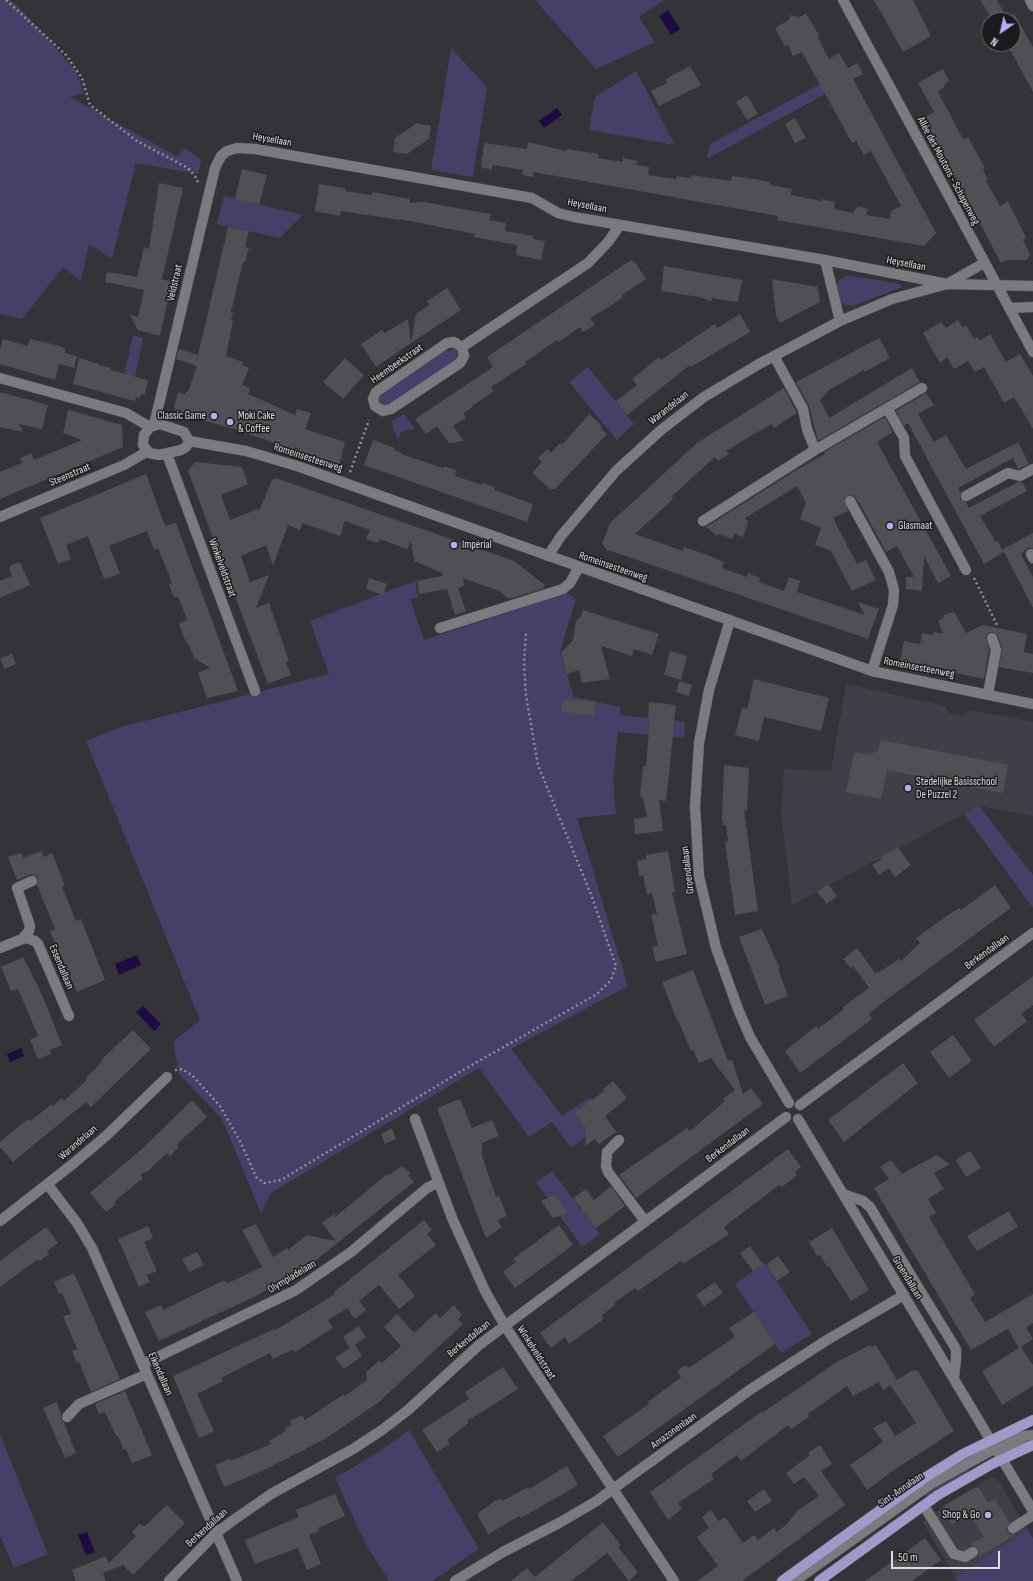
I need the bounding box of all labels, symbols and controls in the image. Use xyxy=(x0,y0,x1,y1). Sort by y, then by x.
north arrow xyxy=(981,12,1021,52)
text: N xyxy=(988,35,1001,49)
street label: Allée des Moutons - Schapenweg xyxy=(914,115,982,227)
street label: Heysellaan xyxy=(251,130,293,150)
street label: Heysellaan xyxy=(566,196,608,216)
street label: Heysellaan xyxy=(885,254,927,274)
street label: Veldstraat xyxy=(164,263,186,303)
street label: Heembeekstraat xyxy=(368,341,426,387)
street label: Warandelaan xyxy=(646,388,692,428)
place label: Classic Game xyxy=(157,409,206,423)
place label: Moki Cake & Coffee xyxy=(238,409,275,435)
marker: Classic Game xyxy=(209,411,219,421)
marker: Moki Cake & Coffee xyxy=(225,417,235,427)
street label: Romeinsesteenweg xyxy=(272,441,344,475)
street label: Steenstraat xyxy=(47,460,93,490)
place label: Glasmaat xyxy=(898,519,933,533)
marker: Glasmaat xyxy=(885,521,895,531)
street label: Winkelveldstraat xyxy=(205,537,239,599)
place label: Impérial xyxy=(462,538,492,552)
marker: Impérial xyxy=(449,540,459,550)
street label: Romeinsesteenweg xyxy=(577,549,649,585)
street label: Romeinsesteenweg xyxy=(882,655,956,681)
place label: Stedelijke Basisschool De Puzzel 2 xyxy=(916,775,997,801)
marker: Stedelijke Basisschool De Puzzel 2 xyxy=(903,783,913,793)
street label: Groendallaan xyxy=(679,845,697,895)
street label: Berkendallaan xyxy=(962,931,1012,973)
street label: Essendallaan xyxy=(46,943,76,991)
street label: Warandelaan xyxy=(56,1123,100,1163)
street label: Berkendallaan xyxy=(703,1124,753,1166)
street label: Groendallaan xyxy=(889,1254,925,1302)
street label: Olympiadelaan xyxy=(266,1257,318,1297)
street label: Berkendallaan xyxy=(445,1318,493,1360)
street label: Winkelveldstraat xyxy=(514,1324,558,1382)
street label: Eikendallaan xyxy=(145,1350,175,1398)
street label: Amazonenlaan xyxy=(648,1410,700,1452)
street label: Sint-Annalaan xyxy=(876,1470,926,1510)
street label: Berkendallaan xyxy=(183,1506,231,1550)
place label: Shop & Go xyxy=(942,1508,980,1522)
marker: Shop & Go xyxy=(983,1510,993,1520)
scale bar xyxy=(893,1543,1002,1569)
text: 50 m xyxy=(898,1550,918,1565)

